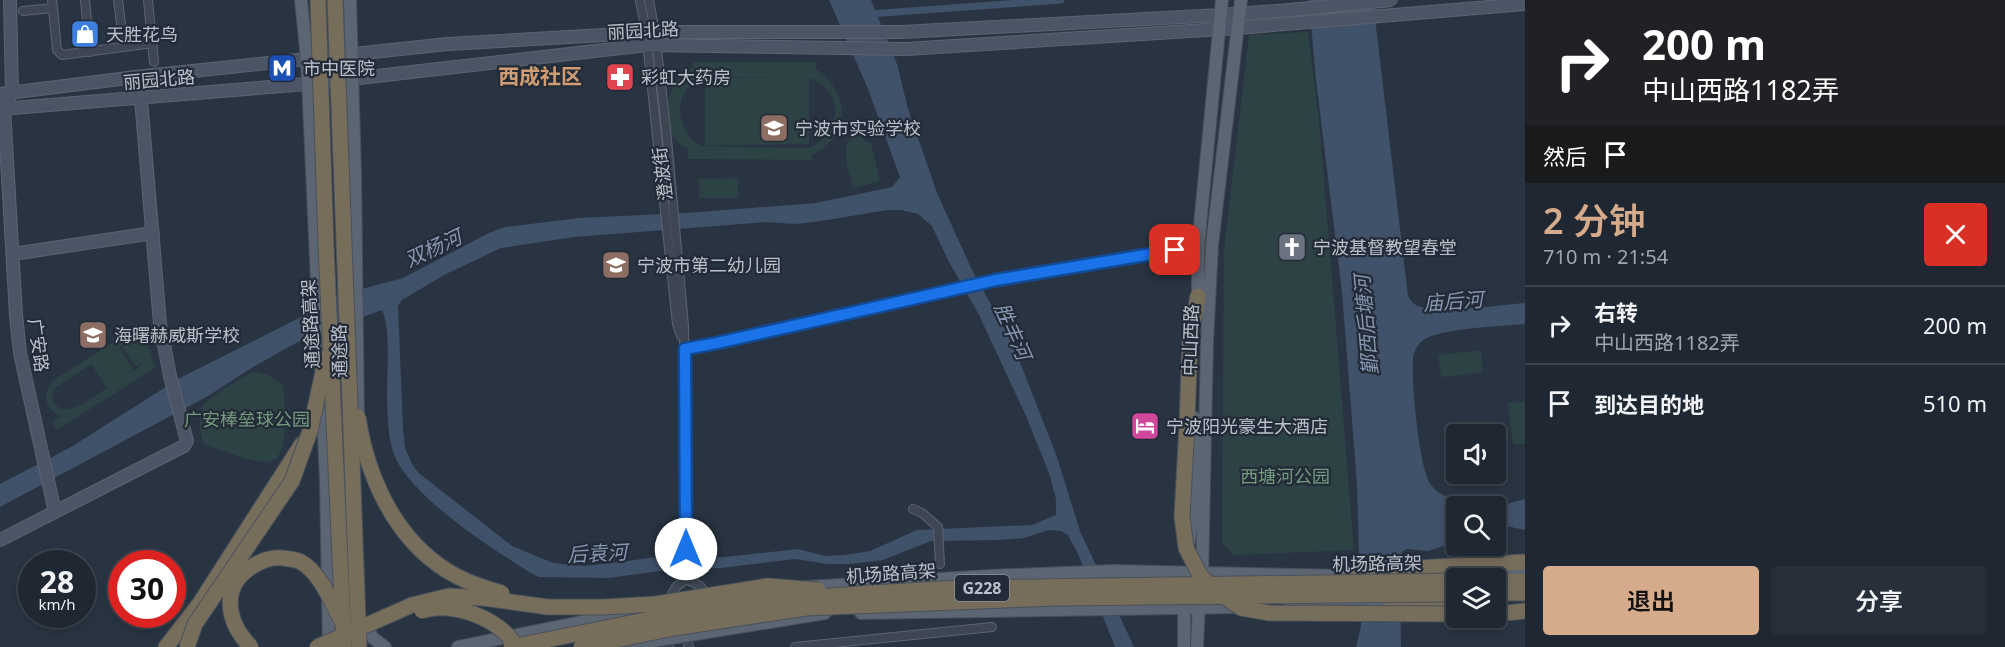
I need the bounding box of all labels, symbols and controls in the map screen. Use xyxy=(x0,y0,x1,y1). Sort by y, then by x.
text: 200 m xyxy=(1642,15,1766,72)
street label: 丽园北路 xyxy=(606,16,680,44)
shop icon: 天胜花鸟 xyxy=(69,18,101,50)
place label: 天胜花鸟 xyxy=(106,22,178,46)
icon: right xyxy=(1543,24,1621,102)
metro station icon: 市中医院 xyxy=(266,52,298,84)
place label: 市中医院 xyxy=(303,56,375,80)
pharmacy icon: 彩虹大药房 xyxy=(604,61,636,93)
district label: 西成社区 xyxy=(498,62,582,90)
street label: 丽园北路 xyxy=(122,64,196,94)
place label: 彩虹大药房 xyxy=(641,65,731,89)
text: 中山西路1182弄 xyxy=(1642,71,1839,108)
school or university icon: 宁波市实验学校 xyxy=(758,112,790,144)
place label: 宁波市实验学校 xyxy=(795,116,921,140)
icon: arrive xyxy=(1599,138,1632,171)
text: 然后 xyxy=(1543,141,1587,171)
street label: 澄波街 xyxy=(647,146,677,202)
text: 2 分钟 xyxy=(1543,196,1645,245)
button: close xyxy=(1924,203,1987,266)
water label: 双杨河 xyxy=(400,221,470,273)
pin xyxy=(1149,224,1200,275)
church icon: 宁波基督教望春堂 xyxy=(1276,231,1308,263)
icon: arrive xyxy=(1158,233,1191,266)
place label: 宁波基督教望春堂 xyxy=(1313,235,1457,259)
text: 710 m · 21:54 xyxy=(1543,243,1668,270)
school or university icon: 宁波市第二幼儿园 xyxy=(600,249,632,281)
place label: 宁波市第二幼儿园 xyxy=(637,253,781,277)
water label: 鄞西后塘河 xyxy=(1348,270,1384,376)
street label: 通途路高架 xyxy=(296,278,324,370)
water label: 庙后河 xyxy=(1422,285,1488,317)
text: 右转 xyxy=(1594,297,1638,327)
water label: 胜丰河 xyxy=(988,298,1039,368)
street label: 中山西路 xyxy=(1177,304,1203,376)
icon: right xyxy=(1543,309,1576,342)
text: 200 m xyxy=(1923,310,1987,340)
street label: 广安路 xyxy=(23,317,55,373)
school or university icon: 海曙赫威斯学校 xyxy=(77,319,109,351)
place label: 海曙赫威斯学校 xyxy=(114,323,240,347)
street label: 通途路 xyxy=(327,324,351,378)
text: 中山西路1182弄 xyxy=(1594,329,1740,356)
icon: arrive xyxy=(1543,387,1576,420)
text: 510 m xyxy=(1923,388,1987,418)
text: 到达目的地 xyxy=(1594,389,1704,419)
park label: 广安棒垒球公园 xyxy=(184,407,310,431)
hotel icon: 宁波阳光豪生大酒店 xyxy=(1129,410,1161,442)
place label: 宁波阳光豪生大酒店 xyxy=(1166,414,1328,438)
map controls xyxy=(1446,424,1506,628)
button: sound xyxy=(1446,424,1506,484)
park label: 西塘河公园 xyxy=(1240,464,1330,488)
button: search xyxy=(1446,496,1506,556)
position arrow xyxy=(654,517,718,581)
water label: 后袁河 xyxy=(566,538,632,568)
speed limit sign: 30 xyxy=(108,550,186,628)
street label: 机场路高架 xyxy=(1332,550,1422,576)
street label: 机场路高架 xyxy=(845,558,937,588)
text: 28 xyxy=(40,561,74,602)
button: 退出 xyxy=(1543,566,1759,635)
button: 分享 xyxy=(1771,566,1987,635)
button: layers xyxy=(1446,568,1506,628)
road number: G228 xyxy=(955,575,1009,601)
text: km/h xyxy=(39,594,75,614)

